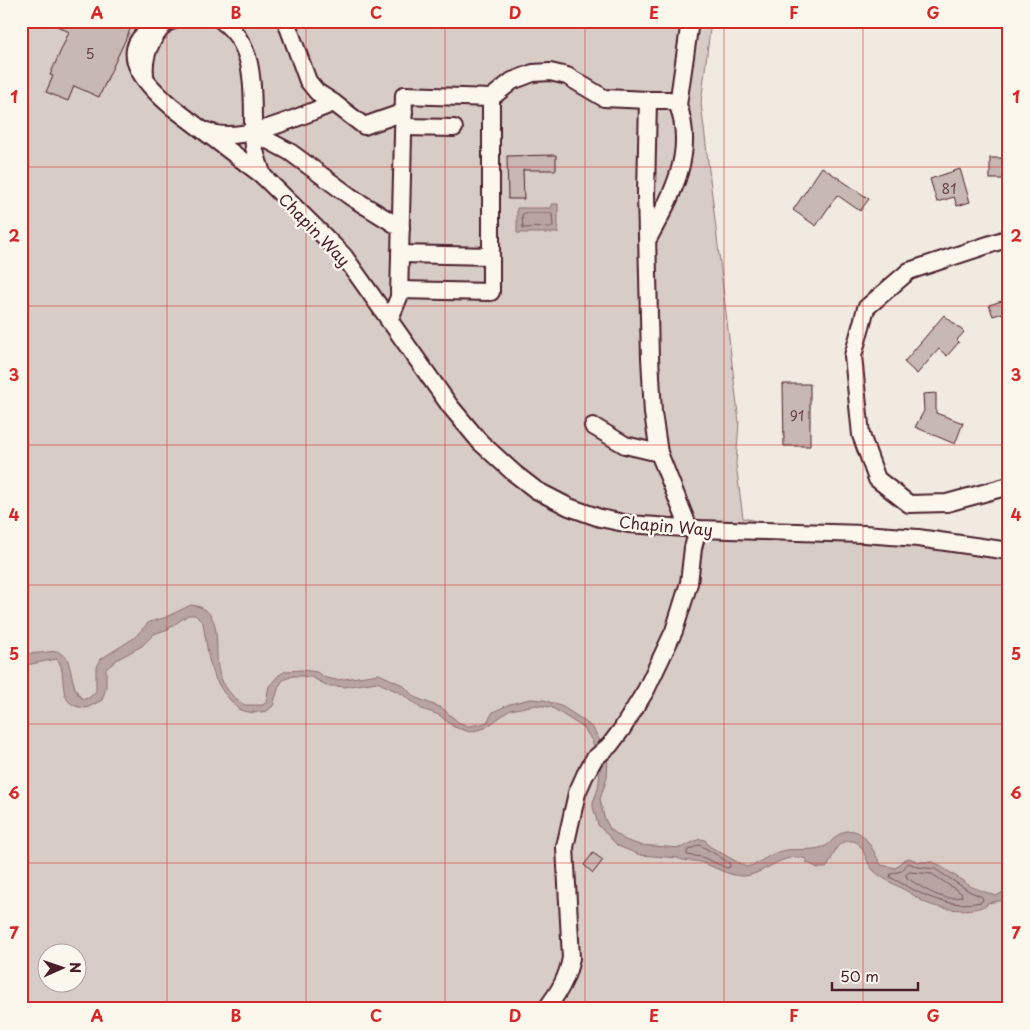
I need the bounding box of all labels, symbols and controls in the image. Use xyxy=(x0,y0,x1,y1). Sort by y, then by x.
text: A xyxy=(91,0,104,24)
text: B xyxy=(231,0,242,24)
text: C xyxy=(370,0,382,24)
text: D xyxy=(509,0,521,24)
text: E xyxy=(649,0,659,24)
text: F xyxy=(789,0,799,24)
text: G xyxy=(926,0,940,24)
house number: 5 xyxy=(85,43,95,64)
text: 1 xyxy=(10,84,18,108)
text: 1 xyxy=(1012,84,1020,108)
house number: 81 xyxy=(942,178,956,199)
street label: Chapin Way xyxy=(274,187,356,271)
text: 2 xyxy=(8,223,20,247)
text: 2 xyxy=(1010,223,1022,247)
text: 3 xyxy=(9,362,19,386)
text: 3 xyxy=(1011,362,1021,386)
house number: 91 xyxy=(790,405,804,426)
text: 4 xyxy=(9,502,20,526)
text: 4 xyxy=(1011,502,1022,526)
street label: Chapin Way xyxy=(618,509,714,541)
text: 5 xyxy=(9,641,19,665)
text: 5 xyxy=(1011,641,1021,665)
text: 6 xyxy=(8,780,20,804)
text: 6 xyxy=(1010,780,1022,804)
text: 7 xyxy=(9,920,19,944)
text: 7 xyxy=(1011,920,1021,944)
north arrow xyxy=(38,942,88,992)
scale bar xyxy=(832,960,919,992)
text: N xyxy=(65,962,86,973)
text: 50 m xyxy=(840,964,879,987)
text: A xyxy=(91,1003,104,1027)
text: B xyxy=(231,1003,242,1027)
text: C xyxy=(370,1003,382,1027)
text: D xyxy=(509,1003,521,1027)
text: E xyxy=(649,1003,659,1027)
text: F xyxy=(789,1003,799,1027)
text: G xyxy=(926,1003,940,1027)

